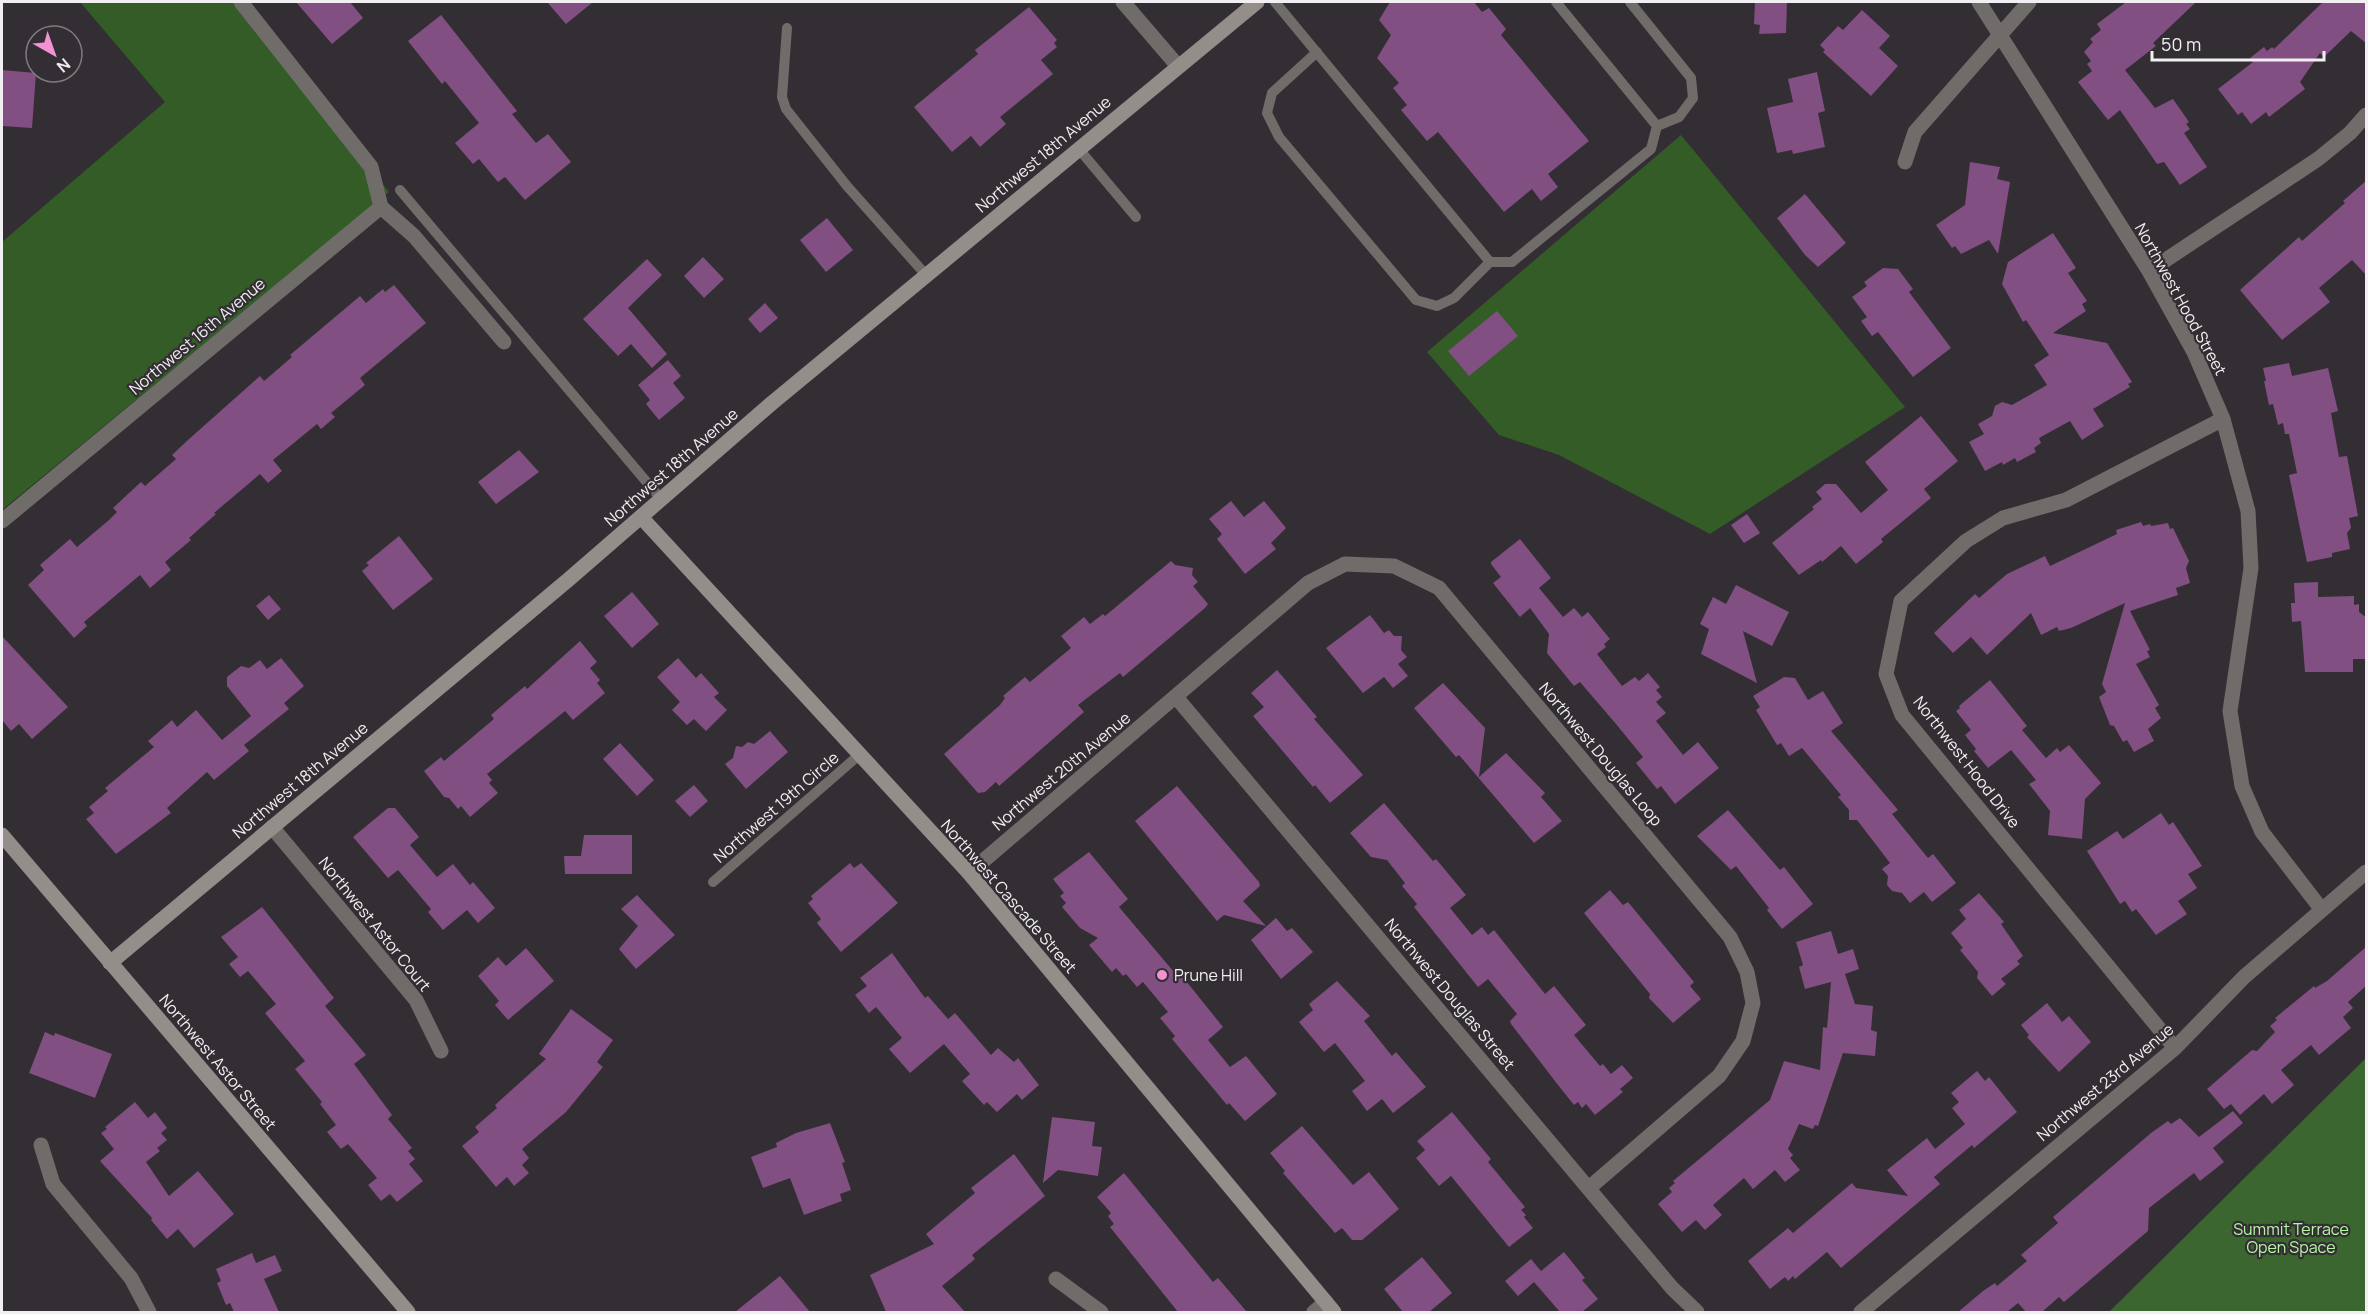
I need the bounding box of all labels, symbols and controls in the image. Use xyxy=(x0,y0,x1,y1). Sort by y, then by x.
north arrow xyxy=(24,24,84,84)
scale bar xyxy=(2152,24,2324,62)
text: 50 m xyxy=(2161,32,2201,56)
text: N xyxy=(52,53,75,78)
street label: Northwest 18th Avenue xyxy=(970,91,1116,217)
street label: Northwest Hood Street xyxy=(2130,219,2232,379)
street label: Northwest 16th Avenue xyxy=(124,272,270,400)
street label: Northwest 18th Avenue xyxy=(599,403,743,531)
street label: Northwest Douglas Loop xyxy=(1534,677,1668,831)
street label: Northwest Hood Drive xyxy=(1909,692,2025,832)
street label: Northwest 20th Avenue xyxy=(987,707,1135,835)
street label: Northwest 18th Avenue xyxy=(227,717,373,843)
street label: Northwest 19th Circle xyxy=(709,746,843,868)
street label: Northwest Cascade Street xyxy=(936,814,1082,978)
street label: Northwest Astor Court xyxy=(314,852,436,996)
street label: Northwest Douglas Street xyxy=(1380,913,1520,1075)
place label: Prune Hill xyxy=(1174,964,1243,986)
marker: Prune Hill xyxy=(1155,968,1169,982)
street label: Northwest Astor Street xyxy=(154,989,282,1135)
street label: Northwest 23rd Avenue xyxy=(2032,1018,2178,1146)
park label: Summit Terrace Open Space xyxy=(2233,1218,2349,1258)

